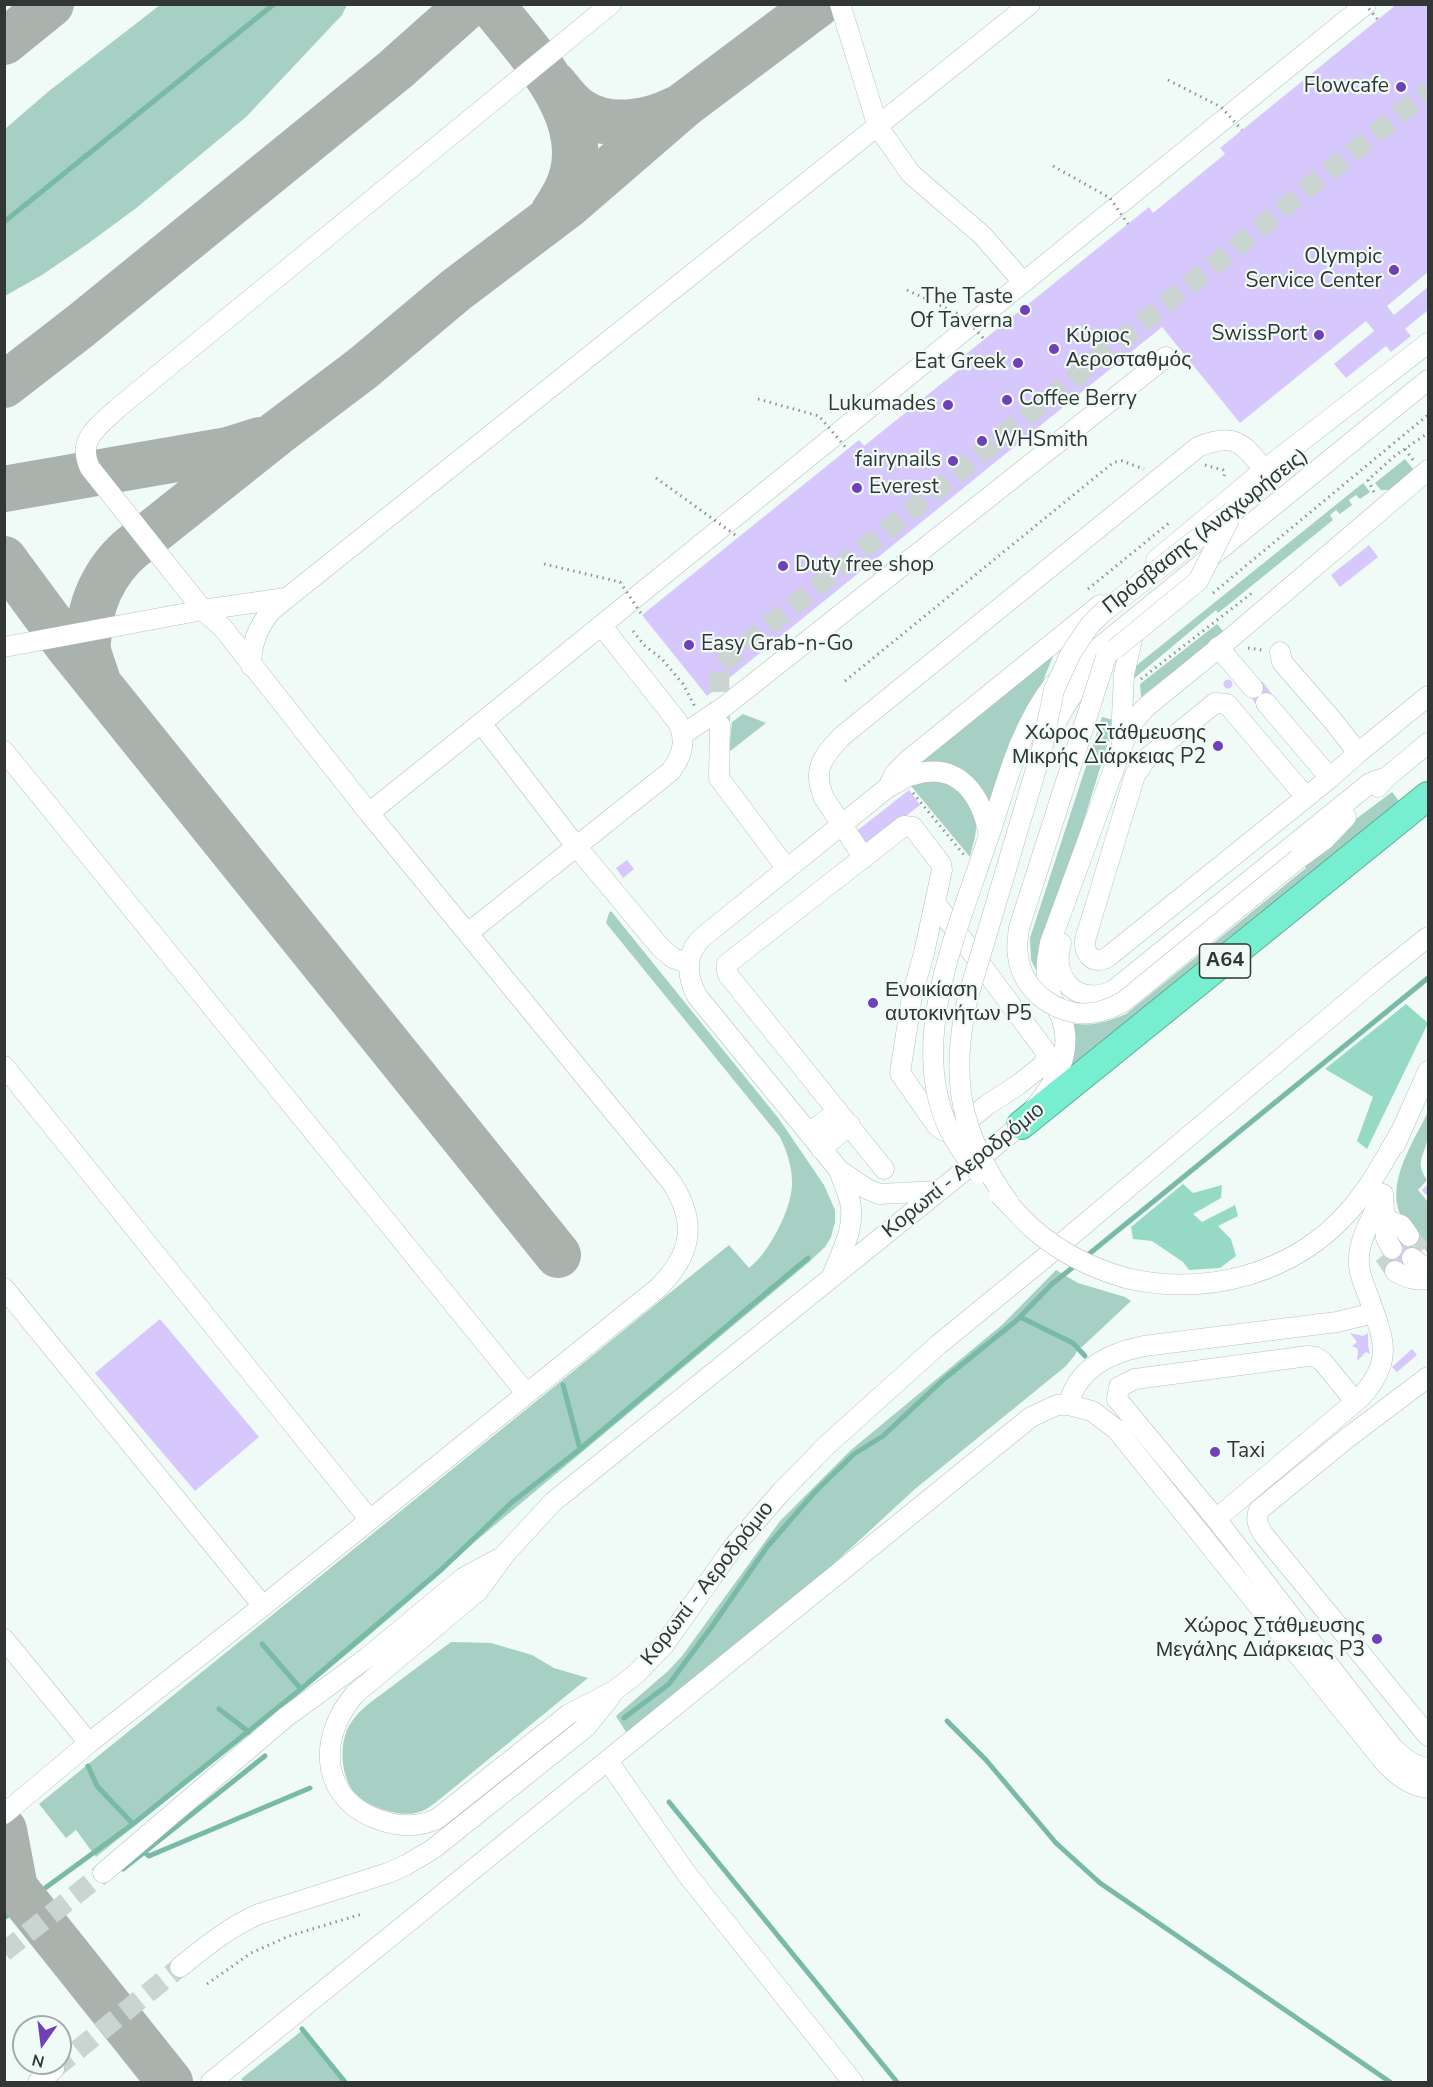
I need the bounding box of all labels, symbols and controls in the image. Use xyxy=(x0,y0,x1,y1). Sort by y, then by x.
place label: Flowcafe xyxy=(1304,74,1389,100)
marker: Flowcafe xyxy=(1394,80,1408,94)
place label: Olympic Service Center xyxy=(1246,245,1382,295)
marker: Olympic Service Center xyxy=(1387,263,1401,277)
place label: The Taste Of Taverna xyxy=(910,285,1013,335)
marker: The Taste Of Taverna xyxy=(1018,303,1032,317)
place label: SwissPort xyxy=(1212,322,1307,348)
place label: Κύριος Αεροσταθμός xyxy=(1066,324,1191,374)
marker: SwissPort xyxy=(1312,328,1326,342)
marker: Κύριος Αεροσταθμός xyxy=(1047,342,1061,356)
place label: Eat Greek xyxy=(915,350,1006,376)
marker: Eat Greek xyxy=(1011,356,1025,370)
place label: Coffee Berry xyxy=(1019,387,1137,413)
place label: Lukumades xyxy=(828,392,936,418)
marker: Coffee Berry xyxy=(1000,393,1014,407)
marker: Lukumades xyxy=(941,398,955,412)
place label: WHSmith xyxy=(994,428,1088,454)
marker: WHSmith xyxy=(975,434,989,448)
street label: Πρόσβασης (Αναχωρήσεις) xyxy=(1098,444,1314,620)
place label: fairynails xyxy=(855,448,941,474)
marker: fairynails xyxy=(946,454,960,468)
place label: Everest xyxy=(869,475,939,501)
marker: Everest xyxy=(850,481,864,495)
place label: Duty free shop xyxy=(795,553,934,579)
marker: Duty free shop xyxy=(776,559,790,573)
place label: Easy Grab-n-Go xyxy=(701,632,853,658)
marker: Easy Grab-n-Go xyxy=(682,638,696,652)
place label: Χώρος Στάθμευσης Μικρής Διάρκειας P2 xyxy=(1012,721,1206,771)
marker: Χώρος Στάθμευσης Μικρής Διάρκειας P2 xyxy=(1211,739,1225,753)
road number: Α64 xyxy=(1200,944,1250,978)
place label: Ενοικίαση αυτοκινήτων P5 xyxy=(885,978,1032,1028)
marker: Ενοικίαση αυτοκινήτων P5 xyxy=(866,996,880,1010)
street label: Κορωπί - Αεροδρόμιο xyxy=(878,1098,1050,1244)
place label: Taxi xyxy=(1227,1439,1265,1465)
marker: Taxi xyxy=(1208,1445,1222,1459)
street label: Κορωπί - Αεροδρόμιο xyxy=(636,1497,780,1671)
place label: Χώρος Στάθμευσης Μεγάλης Διάρκειας P3 xyxy=(1156,1614,1365,1664)
marker: Χώρος Στάθμευσης Μεγάλης Διάρκειας P3 xyxy=(1370,1632,1384,1646)
north arrow xyxy=(12,2015,72,2075)
text: N xyxy=(30,2048,47,2073)

